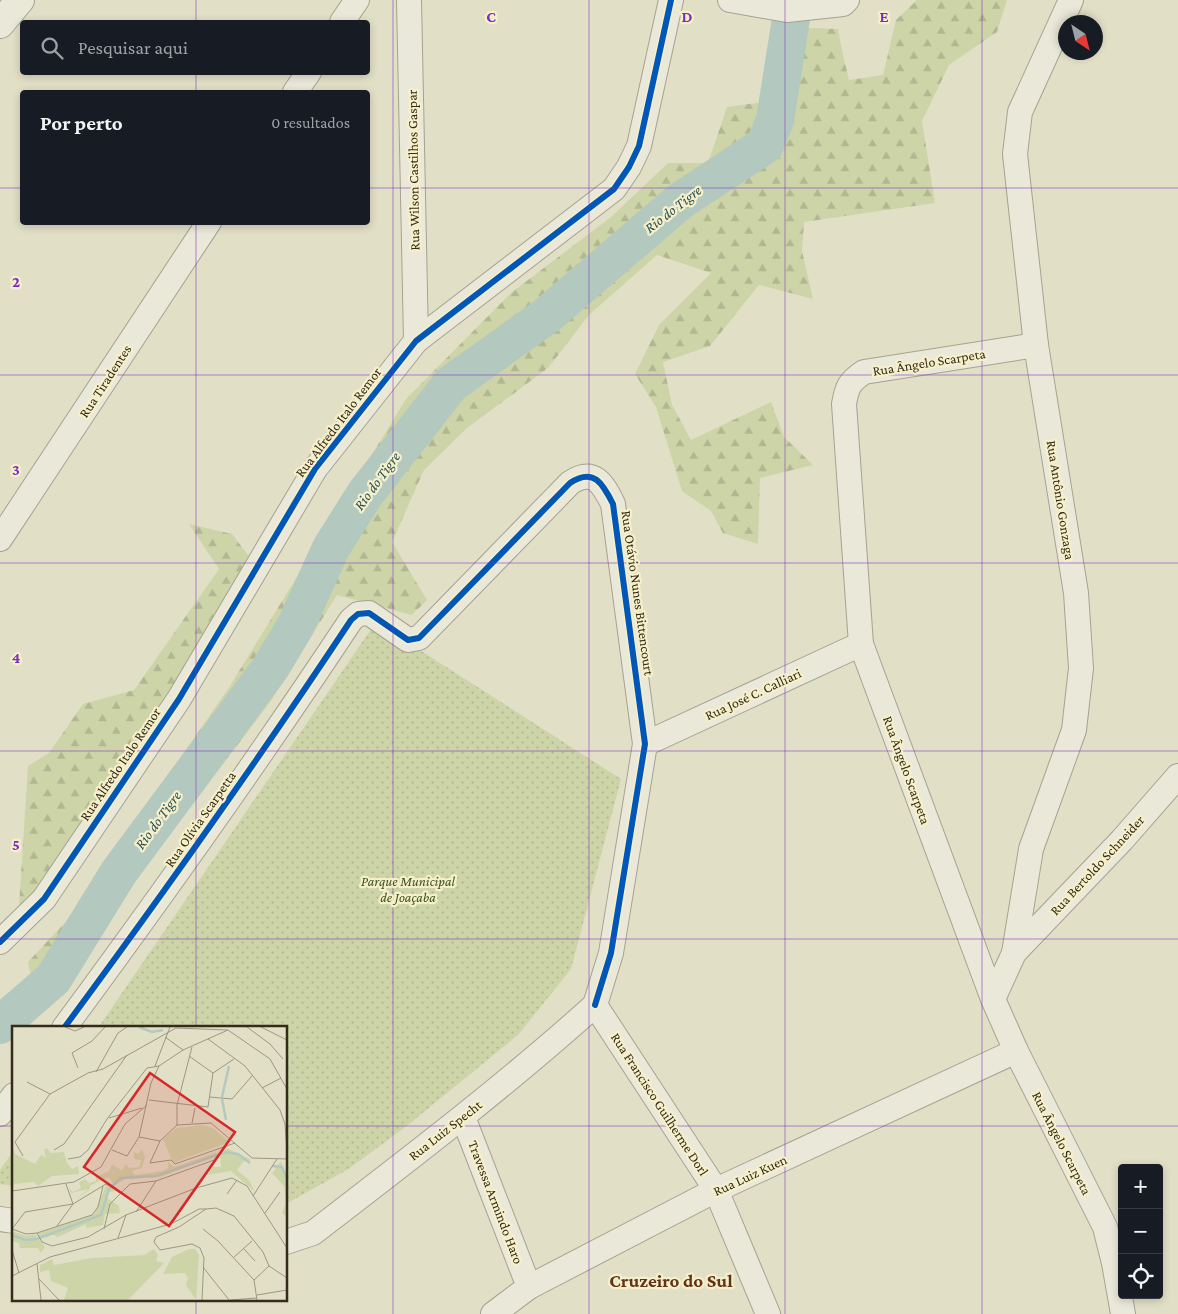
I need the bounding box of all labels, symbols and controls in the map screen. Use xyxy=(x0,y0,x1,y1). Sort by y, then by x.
text: C xyxy=(486,8,496,25)
text: D xyxy=(681,8,693,25)
text: E xyxy=(879,8,889,25)
north arrow xyxy=(1058,15,1103,60)
search box xyxy=(20,20,370,75)
icon: search xyxy=(38,34,66,62)
text: Pesquisar aqui xyxy=(78,37,188,58)
street label: Rua Wilson Castilhos Gaspar xyxy=(404,89,422,251)
text: Por perto xyxy=(40,111,123,135)
text: 0 resultados xyxy=(271,114,350,131)
water label: Rio do Tigre xyxy=(642,182,705,237)
text: 2 xyxy=(12,273,20,290)
street label: Rua Tiradentes xyxy=(75,341,135,421)
street label: Rua Ângelo Scarpeta xyxy=(871,345,987,379)
street label: Rua Alfredo Italo Remor xyxy=(292,364,384,480)
street label: Rua Antônio Gonzaga xyxy=(1044,439,1078,561)
water label: Rio do Tigre xyxy=(351,449,404,514)
text: 3 xyxy=(12,461,20,478)
street label: Rua Otávio Nunes Bittencourt xyxy=(618,509,658,677)
text: 4 xyxy=(12,649,21,666)
street label: Rua José C. Calliari xyxy=(702,665,804,723)
street label: Rua Alfredo Italo Remor xyxy=(76,704,164,824)
street label: Rua Ângelo Scarpeta xyxy=(880,714,934,827)
street label: Rua Olívia Scarpetta xyxy=(161,768,239,870)
water label: Rio do Tigre xyxy=(132,788,185,853)
street label: Rua Bertoldo Schneider xyxy=(1047,812,1147,918)
text: 5 xyxy=(12,836,20,853)
park label: Parque Municipal de Joaçaba xyxy=(361,873,456,905)
inset map xyxy=(12,1026,288,1302)
street label: Rua Francisco Guilherme Dorl xyxy=(608,1030,712,1179)
street label: Rua Ângelo Scarpeta xyxy=(1029,1089,1095,1198)
street label: Rua Luiz Specht xyxy=(405,1096,485,1164)
street label: Travessa Armindo Haro xyxy=(465,1138,527,1266)
street label: Rua Luiz Kuen xyxy=(711,1151,790,1199)
map controls xyxy=(1118,1164,1163,1299)
button: + xyxy=(1118,1164,1163,1209)
button: − xyxy=(1118,1209,1163,1254)
button: locate xyxy=(1118,1254,1163,1299)
district label: Cruzeiro do Sul xyxy=(609,1270,733,1291)

